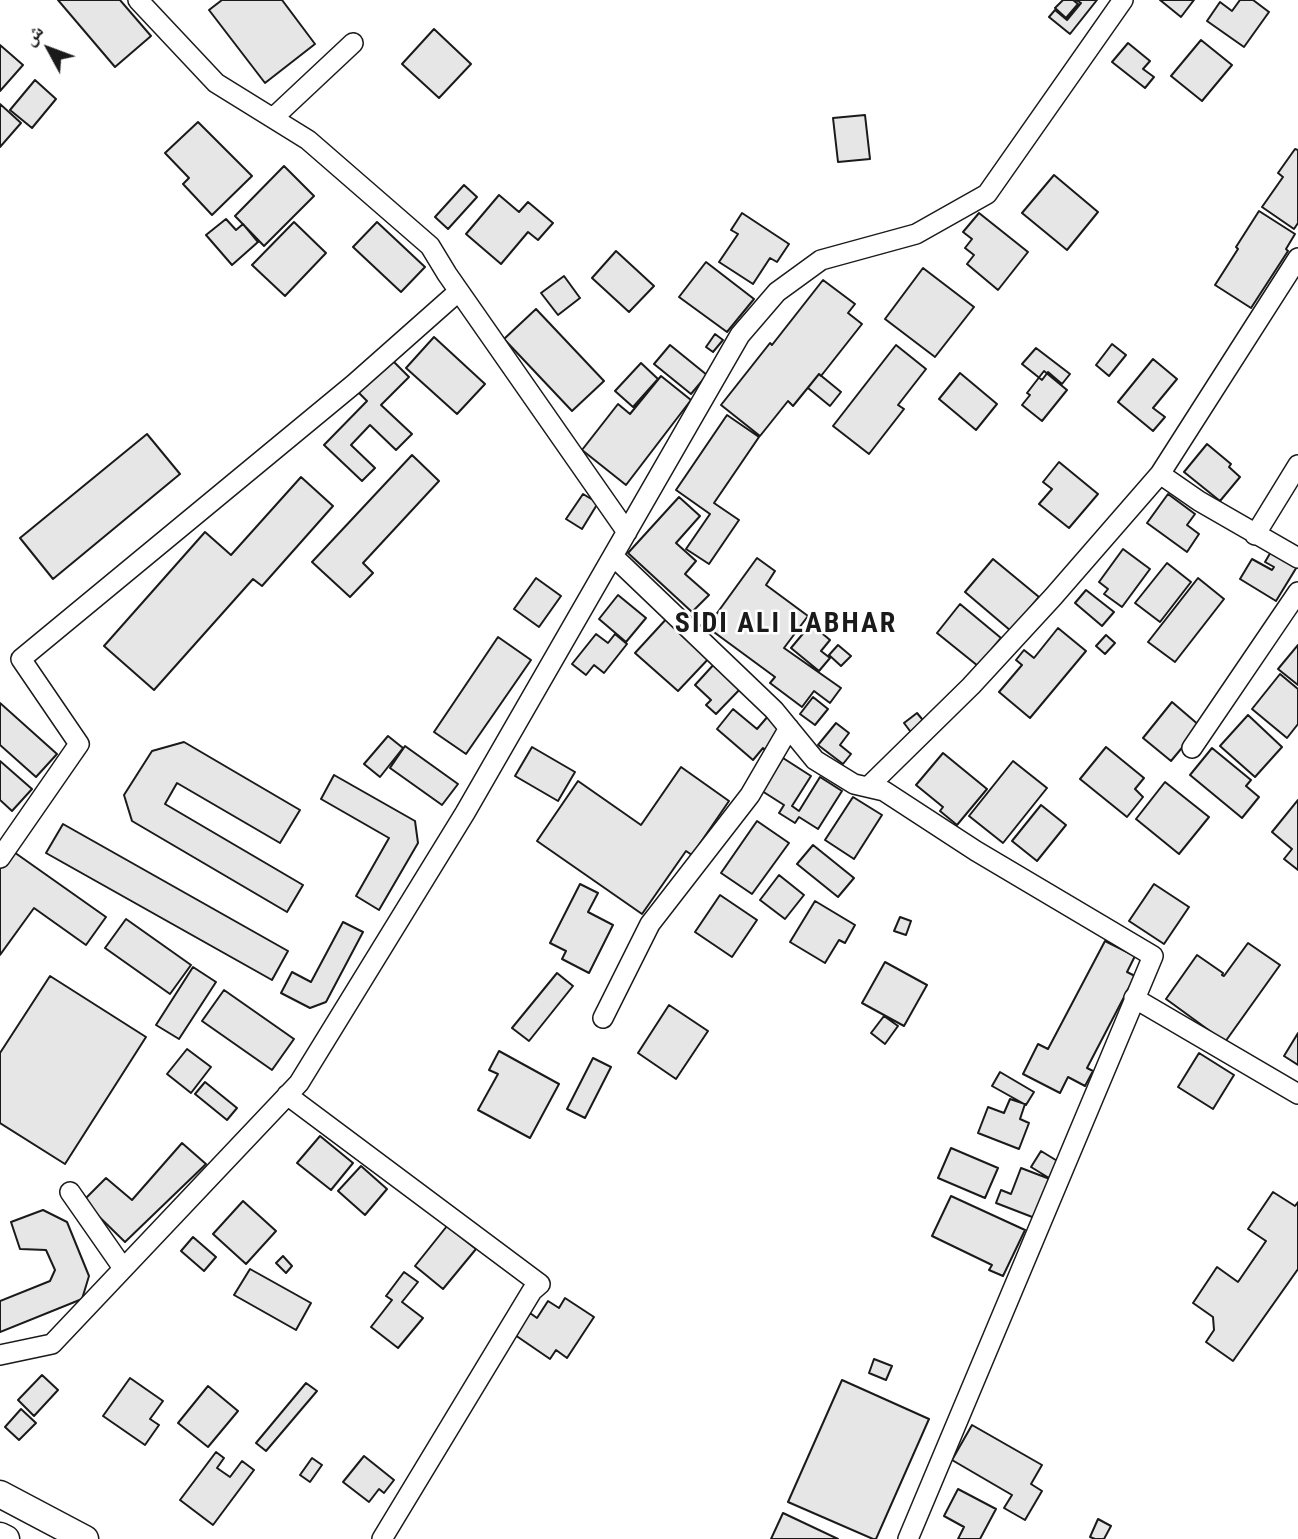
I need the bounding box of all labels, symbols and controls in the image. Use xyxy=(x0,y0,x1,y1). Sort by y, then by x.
north arrow xyxy=(14,14,84,84)
text: ش xyxy=(17,20,48,50)
district label: SIDI ALI LABHAR xyxy=(677,608,895,642)

